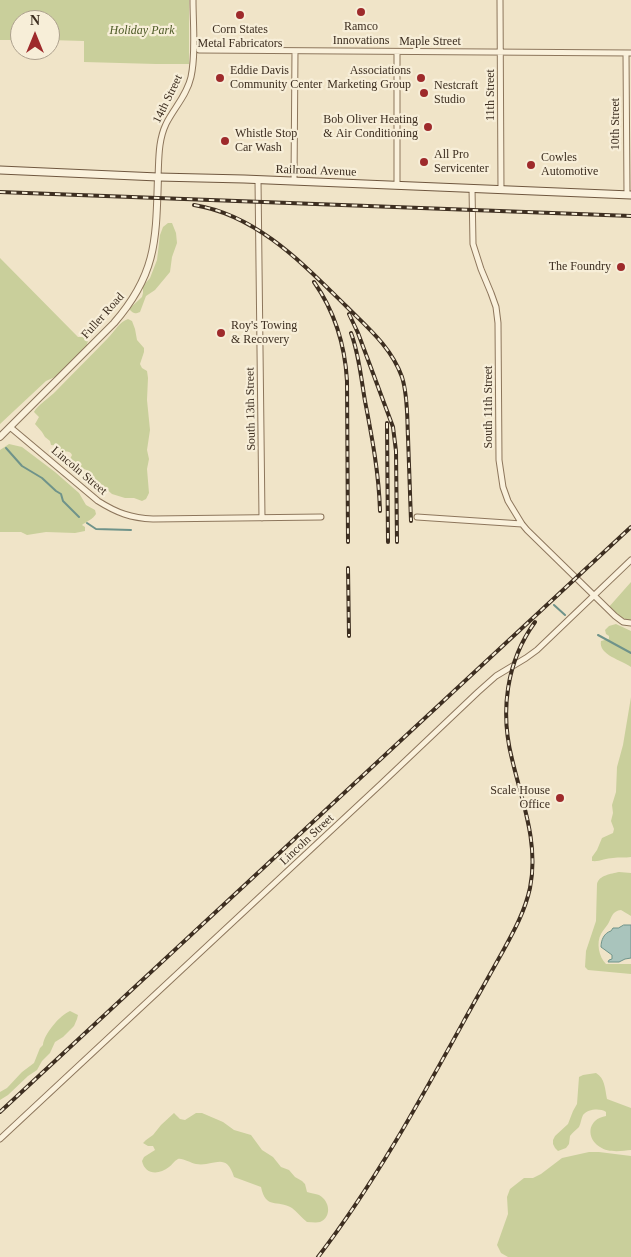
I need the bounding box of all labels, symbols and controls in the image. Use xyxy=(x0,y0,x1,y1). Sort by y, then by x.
marker: Ramco Innovations xyxy=(355,6,367,18)
marker: Corn States Metal Fabricators xyxy=(234,9,246,21)
north arrow xyxy=(10,10,60,60)
text: N xyxy=(30,13,40,28)
place label: Ramco Innovations xyxy=(333,20,389,48)
place label: Corn States Metal Fabricators xyxy=(198,23,282,51)
park label: Holiday Park xyxy=(110,24,174,38)
street label: Maple Street xyxy=(399,35,461,49)
place label: Eddie Davis Community Center xyxy=(230,64,322,92)
place label: Associations Marketing Group xyxy=(327,64,411,92)
street label: 11th Street xyxy=(484,69,498,121)
street label: 14th Street xyxy=(150,72,186,126)
marker: Eddie Davis Community Center xyxy=(214,72,226,84)
marker: Associations Marketing Group xyxy=(415,72,427,84)
place label: Nestcraft Studio xyxy=(434,79,478,107)
marker: Nestcraft Studio xyxy=(418,87,430,99)
street label: 10th Street xyxy=(609,98,623,150)
place label: Bob Oliver Heating & Air Conditioning xyxy=(323,113,418,141)
marker: Bob Oliver Heating & Air Conditioning xyxy=(422,121,434,133)
place label: Whistle Stop Car Wash xyxy=(235,127,297,155)
marker: Whistle Stop Car Wash xyxy=(219,135,231,147)
place label: All Pro Servicenter xyxy=(434,148,489,176)
place label: Cowles Automotive xyxy=(541,151,598,179)
marker: All Pro Servicenter xyxy=(418,156,430,168)
marker: Cowles Automotive xyxy=(525,159,537,171)
street label: Railroad Avenue xyxy=(275,162,357,180)
place label: The Foundry xyxy=(549,260,611,274)
marker: The Foundry xyxy=(615,261,627,273)
street label: Fuller Road xyxy=(79,290,127,342)
place label: Roy's Towing & Recovery xyxy=(231,319,297,347)
marker: Roy's Towing & Recovery xyxy=(215,327,227,339)
street label: South 11th Street xyxy=(482,366,496,448)
street label: South 13th Street xyxy=(243,367,259,451)
street label: Lincoln Street xyxy=(48,444,110,498)
place label: Scale House Office xyxy=(490,784,550,812)
marker: Scale House Office xyxy=(554,792,566,804)
street label: Lincoln Street xyxy=(277,811,337,869)

